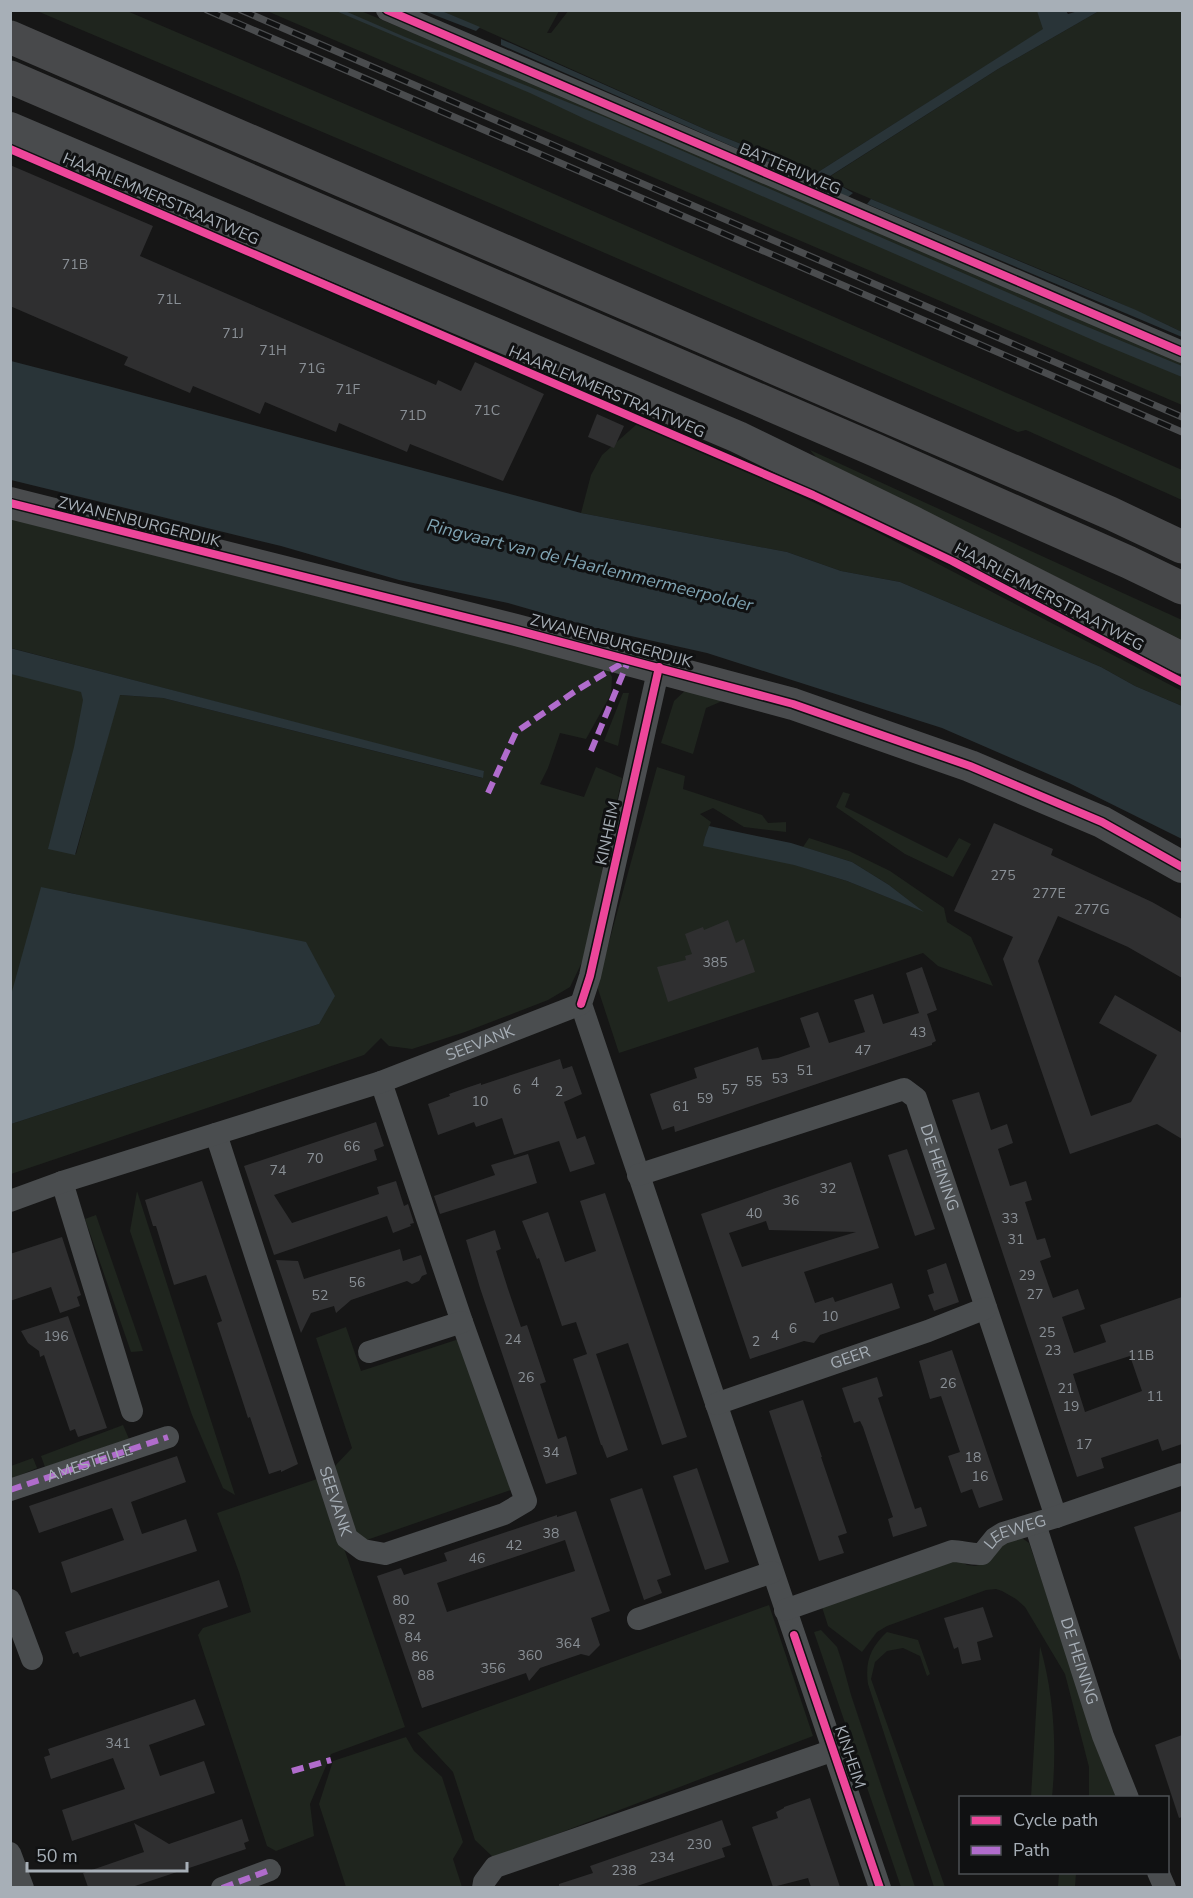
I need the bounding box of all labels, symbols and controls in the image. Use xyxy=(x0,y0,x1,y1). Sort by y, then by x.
street label: BATTERIJWEG xyxy=(736,138,844,200)
street label: HAARLEMMERSTRAATWEG xyxy=(59,147,263,251)
house number: 71B xyxy=(62,255,88,274)
house number: 71L xyxy=(157,290,182,309)
house number: 71J xyxy=(222,324,244,343)
street label: HAARLEMMERSTRAATWEG xyxy=(505,340,709,444)
house number: 71H xyxy=(259,341,287,360)
house number: 71G xyxy=(299,359,325,378)
house number: 71F xyxy=(336,380,361,399)
house number: 71C xyxy=(474,401,500,420)
house number: 71D xyxy=(399,406,427,425)
street label: ZWANENBURGERDIJK xyxy=(56,491,223,553)
water label: Ringvaart van de Haarlemmermeerpolder xyxy=(424,513,756,617)
street label: HAARLEMMERSTRAATWEG xyxy=(950,538,1148,656)
street label: ZWANENBURGERDIJK xyxy=(528,609,695,673)
street label: KINHEIM xyxy=(590,799,626,867)
house number: 275 xyxy=(990,866,1016,885)
house number: 277E xyxy=(1032,884,1066,903)
house number: 277G xyxy=(1074,900,1110,919)
house number: 385 xyxy=(702,953,728,972)
street label: SEEVANK xyxy=(442,1020,519,1067)
house number: 43 xyxy=(910,1023,926,1042)
house number: 47 xyxy=(855,1041,871,1060)
house number: 51 xyxy=(797,1061,813,1080)
house number: 53 xyxy=(772,1069,788,1088)
house number: 55 xyxy=(746,1072,762,1091)
house number: 4 xyxy=(531,1073,539,1092)
house number: 6 xyxy=(513,1080,521,1099)
house number: 57 xyxy=(722,1080,738,1099)
house number: 2 xyxy=(555,1082,563,1101)
house number: 59 xyxy=(697,1089,713,1108)
house number: 10 xyxy=(472,1092,488,1111)
house number: 61 xyxy=(673,1097,689,1116)
street label: DE HEINING xyxy=(915,1121,964,1214)
house number: 66 xyxy=(344,1137,360,1156)
house number: 70 xyxy=(307,1149,323,1168)
house number: 74 xyxy=(270,1161,286,1180)
house number: 32 xyxy=(820,1179,836,1198)
house number: 36 xyxy=(783,1191,799,1210)
house number: 40 xyxy=(746,1204,762,1223)
house number: 33 xyxy=(1002,1209,1018,1228)
house number: 31 xyxy=(1008,1230,1024,1249)
house number: 29 xyxy=(1019,1266,1035,1285)
house number: 56 xyxy=(349,1273,365,1292)
house number: 27 xyxy=(1027,1285,1043,1304)
house number: 52 xyxy=(312,1286,328,1305)
house number: 10 xyxy=(822,1307,838,1326)
house number: 6 xyxy=(789,1319,797,1338)
house number: 25 xyxy=(1039,1323,1055,1342)
house number: 4 xyxy=(771,1326,779,1345)
house number: 196 xyxy=(43,1327,69,1346)
house number: 24 xyxy=(505,1330,521,1349)
house number: 2 xyxy=(752,1332,760,1351)
street label: GEER xyxy=(827,1341,873,1375)
house number: 23 xyxy=(1045,1341,1061,1360)
house number: 11B xyxy=(1128,1346,1154,1365)
house number: 26 xyxy=(518,1368,534,1387)
house number: 26 xyxy=(940,1374,956,1393)
house number: 21 xyxy=(1058,1379,1074,1398)
house number: 11 xyxy=(1147,1387,1163,1406)
house number: 19 xyxy=(1063,1397,1079,1416)
house number: 17 xyxy=(1076,1435,1092,1454)
street label: AMESTELLE xyxy=(44,1439,136,1488)
house number: 34 xyxy=(543,1443,559,1462)
house number: 18 xyxy=(965,1448,981,1467)
street label: SEEVANK xyxy=(313,1463,357,1540)
house number: 16 xyxy=(972,1467,988,1486)
street label: LEEWEG xyxy=(979,1510,1049,1554)
house number: 38 xyxy=(543,1524,559,1543)
house number: 42 xyxy=(506,1536,522,1555)
house number: 46 xyxy=(469,1549,485,1568)
house number: 80 xyxy=(393,1591,409,1610)
house number: 82 xyxy=(399,1610,415,1629)
street label: DE HEINING xyxy=(1055,1615,1103,1708)
house number: 84 xyxy=(405,1628,421,1647)
house number: 364 xyxy=(555,1634,581,1653)
house number: 360 xyxy=(517,1646,543,1665)
house number: 86 xyxy=(412,1647,428,1666)
house number: 356 xyxy=(480,1659,506,1678)
house number: 88 xyxy=(418,1666,434,1685)
street label: KINHEIM xyxy=(829,1723,871,1791)
house number: 341 xyxy=(105,1734,131,1753)
legend xyxy=(959,1796,1169,1874)
text: Cycle path xyxy=(1013,1808,1098,1832)
scale bar xyxy=(27,1835,188,1873)
house number: 230 xyxy=(686,1835,712,1854)
text: Path xyxy=(1013,1838,1050,1862)
text: 50 m xyxy=(36,1844,78,1868)
house number: 234 xyxy=(649,1848,675,1867)
house number: 238 xyxy=(611,1861,637,1880)

